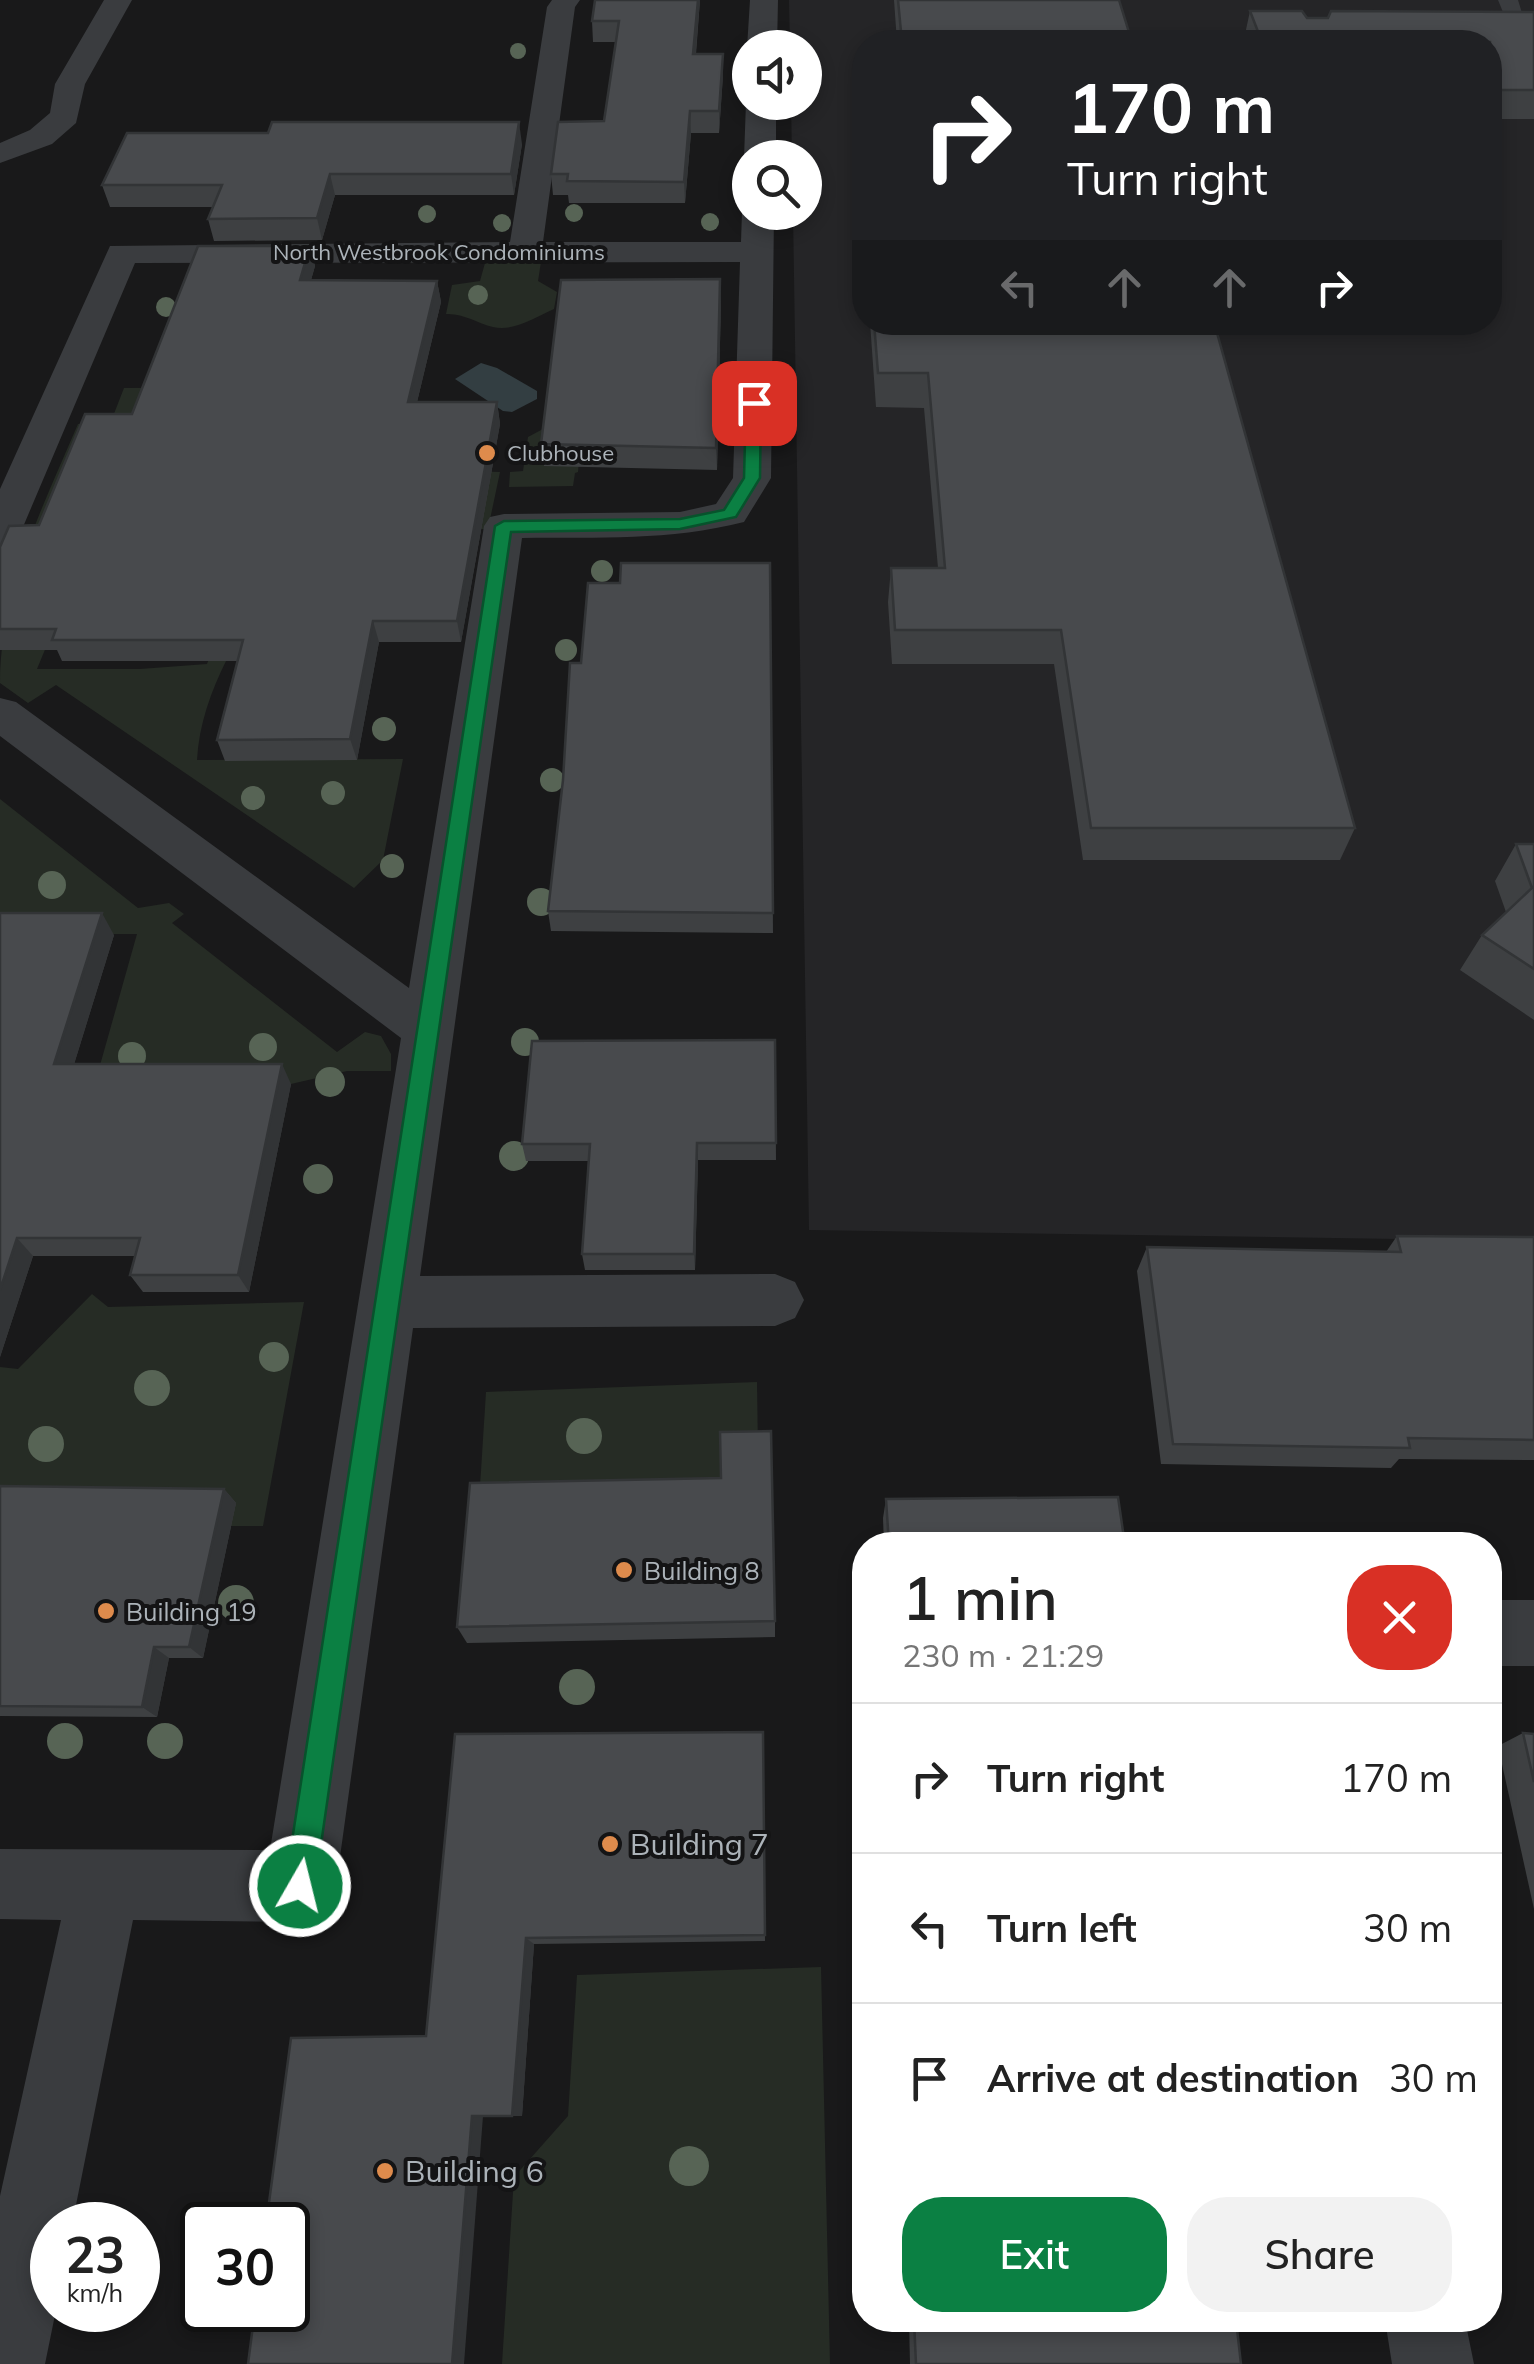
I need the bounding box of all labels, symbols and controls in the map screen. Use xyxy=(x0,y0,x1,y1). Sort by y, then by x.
map controls xyxy=(732,30,822,230)
button: sound xyxy=(732,30,822,120)
text: 170 m xyxy=(1067,63,1275,151)
icon: right xyxy=(902,70,1032,200)
button: search xyxy=(732,140,822,230)
text: Turn right xyxy=(1067,150,1268,206)
street label: North Westbrook Condominiums xyxy=(273,238,605,266)
icon: left xyxy=(992,260,1047,315)
icon: ahead xyxy=(1097,260,1152,315)
icon: ahead xyxy=(1202,260,1257,315)
icon: right xyxy=(1307,260,1362,315)
pin xyxy=(712,361,797,446)
icon: arrive xyxy=(727,376,782,431)
place label: Clubhouse xyxy=(507,439,614,467)
marker: Clubhouse xyxy=(476,442,498,464)
place label: Building 8 xyxy=(644,1555,760,1586)
marker: Building 8 xyxy=(613,1559,635,1581)
text: 1 min xyxy=(902,1560,1058,1635)
button: close xyxy=(1347,1565,1452,1670)
place label: Building 19 xyxy=(126,1596,257,1627)
marker: Building 19 xyxy=(95,1600,117,1622)
text: 230 m · 21:29 xyxy=(902,1635,1104,1675)
icon: right xyxy=(902,1751,957,1806)
text: Turn right xyxy=(987,1754,1164,1802)
text: 170 m xyxy=(1340,1754,1452,1802)
place label: Building 7 xyxy=(630,1825,769,1863)
marker: Building 7 xyxy=(599,1833,621,1855)
position arrow xyxy=(248,1834,352,1938)
icon: left xyxy=(902,1901,957,1956)
text: Turn left xyxy=(987,1904,1137,1952)
text: 30 m xyxy=(1363,1904,1452,1952)
icon: arrive xyxy=(902,2051,957,2106)
text: Arrive at destination xyxy=(987,2054,1359,2102)
text: 30 m xyxy=(1389,2054,1478,2102)
place label: Building 6 xyxy=(405,2152,544,2190)
marker: Building 6 xyxy=(374,2160,396,2182)
button: Exit xyxy=(902,2197,1167,2312)
button: Share xyxy=(1187,2197,1452,2312)
speed limit sign: 30 xyxy=(180,2202,310,2332)
text: 23 xyxy=(65,2223,125,2286)
text: km/h xyxy=(67,2277,123,2308)

